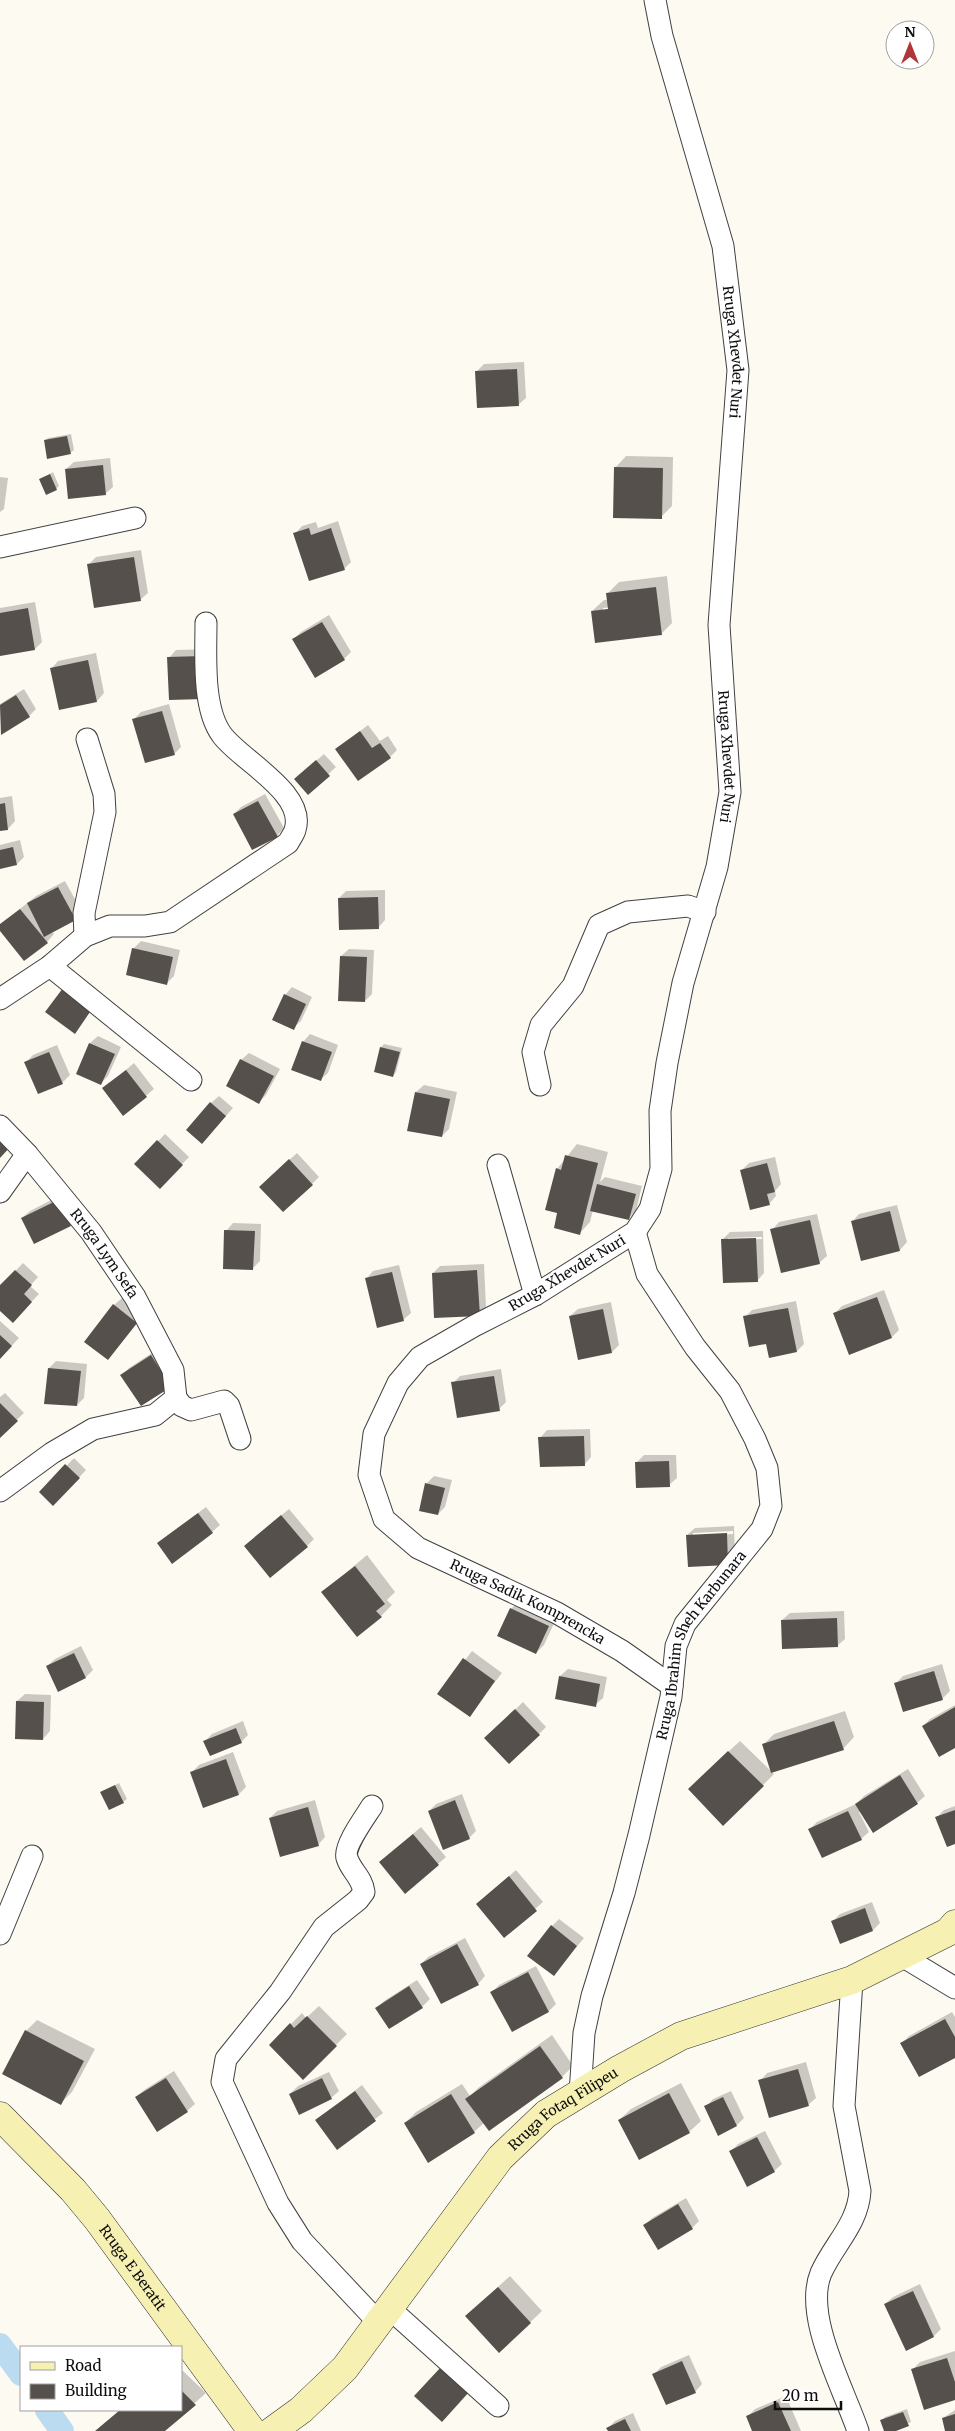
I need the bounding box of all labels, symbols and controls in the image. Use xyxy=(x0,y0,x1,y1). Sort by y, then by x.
north arrow xyxy=(885,20,935,70)
text: N xyxy=(904,23,916,41)
street label: Rruga Xhevdet Nuri xyxy=(719,285,747,419)
street label: Rruga Xhevdet Nuri xyxy=(714,690,739,825)
street label: Rruga Lym Sefa xyxy=(66,1205,143,1302)
street label: Rruga Xhevdet Nuri xyxy=(505,1231,629,1315)
street label: Rruga Ibrahim Sheh Karbunara xyxy=(652,1547,750,1742)
street label: Rruga Sadik Komprencka xyxy=(447,1555,609,1648)
street label: Rruga Fotaq Filipeu xyxy=(504,2063,621,2154)
street label: Rruga E Beratit xyxy=(95,2221,170,2315)
legend xyxy=(20,2346,182,2411)
text: Road xyxy=(65,2356,101,2375)
scale bar xyxy=(775,2378,841,2410)
text: Building xyxy=(65,2381,127,2400)
text: 20 m xyxy=(782,2386,819,2405)

